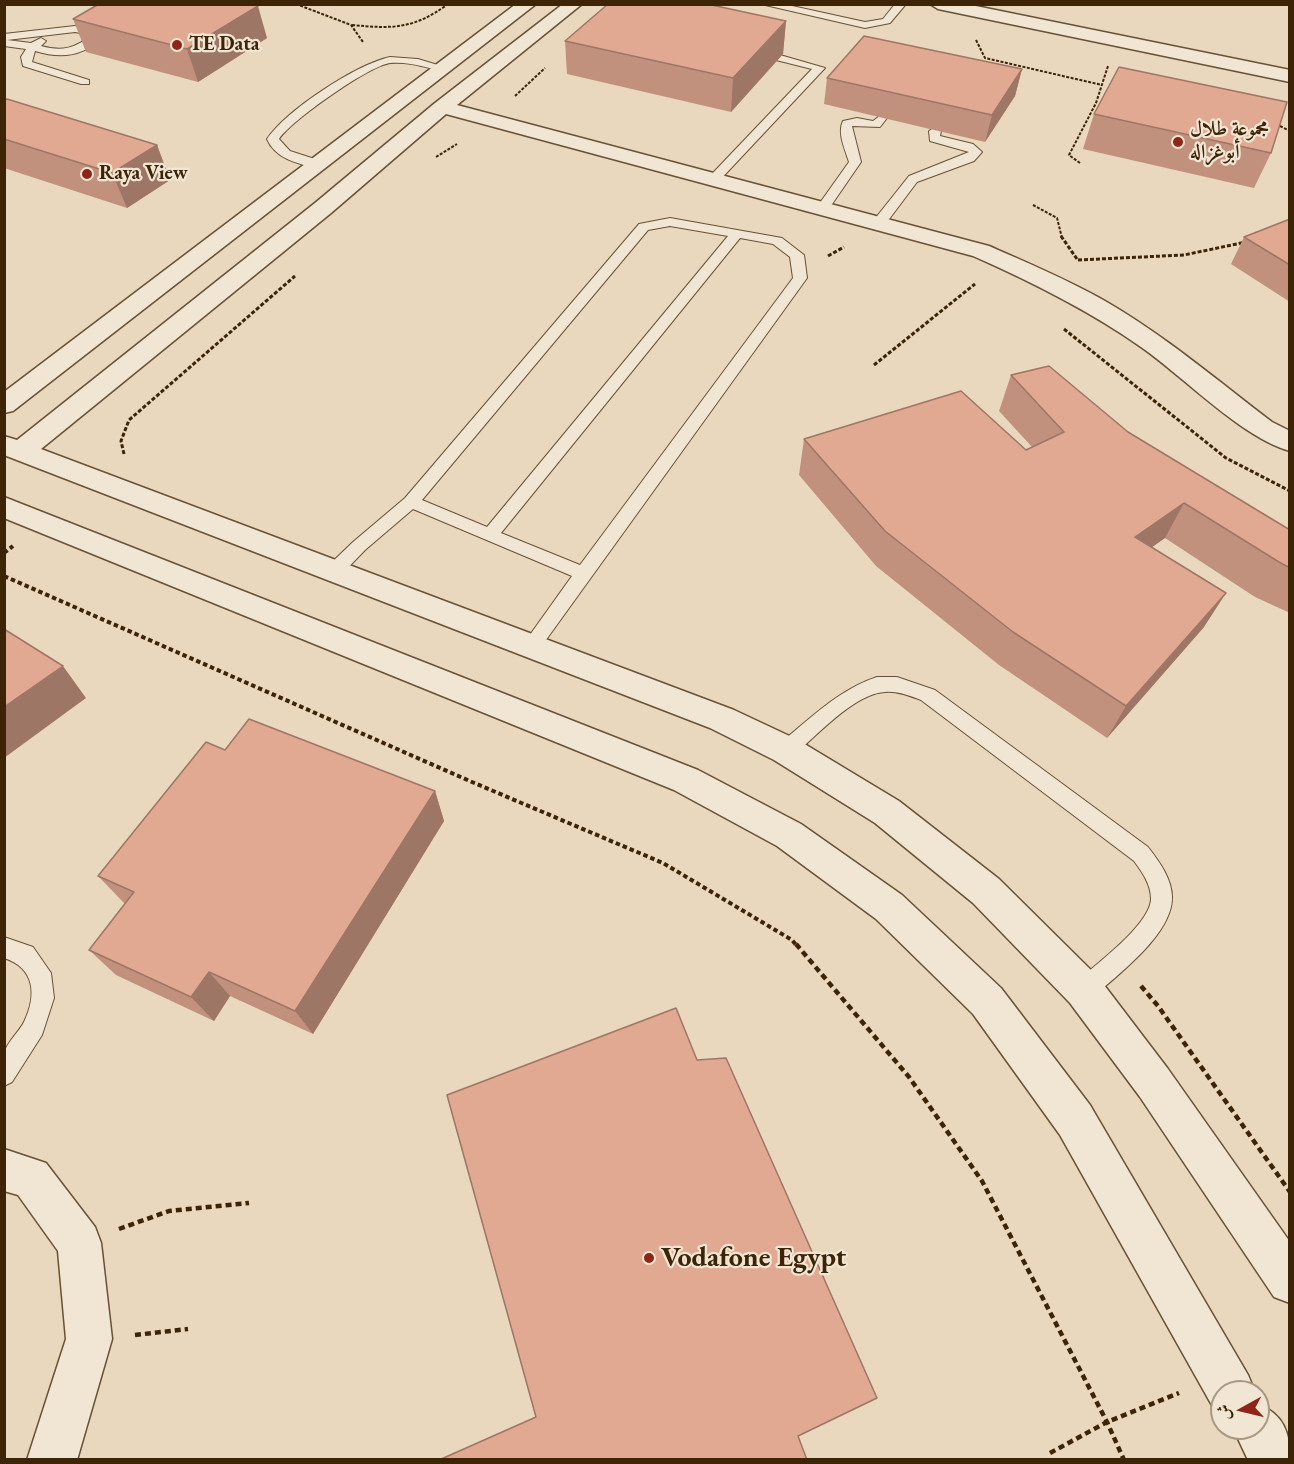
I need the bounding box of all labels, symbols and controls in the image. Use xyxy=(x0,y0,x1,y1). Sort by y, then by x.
place label: TE Data xyxy=(189,33,259,57)
marker: TE Data xyxy=(170,38,184,52)
place label: مجموعة طلال أبوغزاله xyxy=(1190,118,1269,165)
marker: مجموعة طلال أبوغزاله xyxy=(1171,135,1185,149)
place label: Raya View xyxy=(99,162,188,186)
marker: Raya View xyxy=(80,167,94,181)
place label: Vodafone Egypt xyxy=(661,1241,846,1275)
marker: Vodafone Egypt xyxy=(642,1251,656,1265)
north arrow xyxy=(1210,1380,1270,1440)
text: ش xyxy=(1212,1403,1235,1422)

